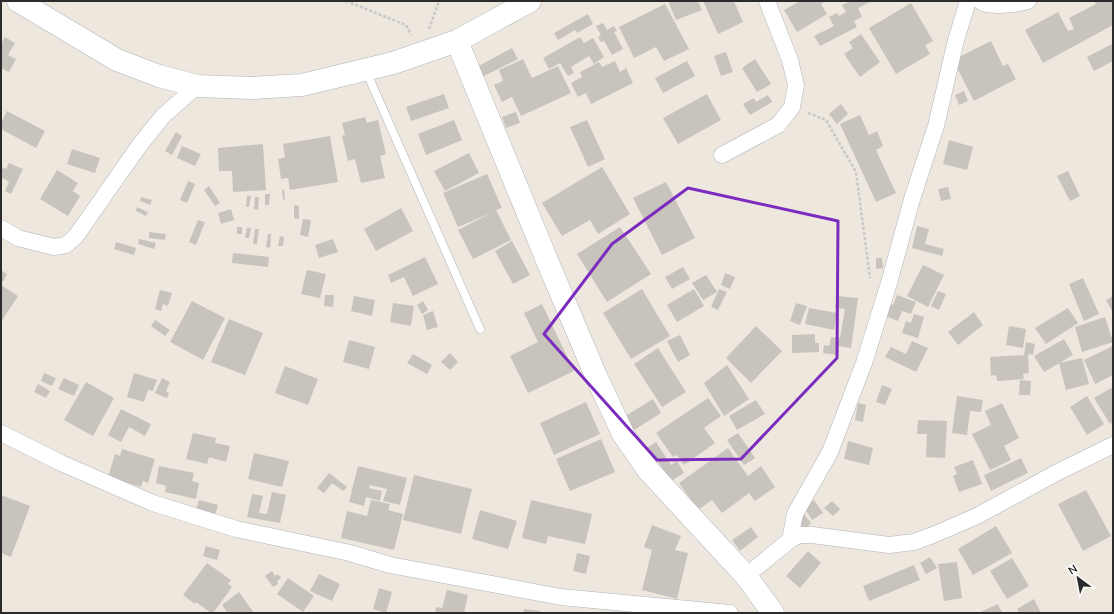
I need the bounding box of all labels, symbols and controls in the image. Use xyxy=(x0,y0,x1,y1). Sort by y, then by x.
north arrow xyxy=(1058,558,1098,598)
text: N xyxy=(1065,561,1080,578)

